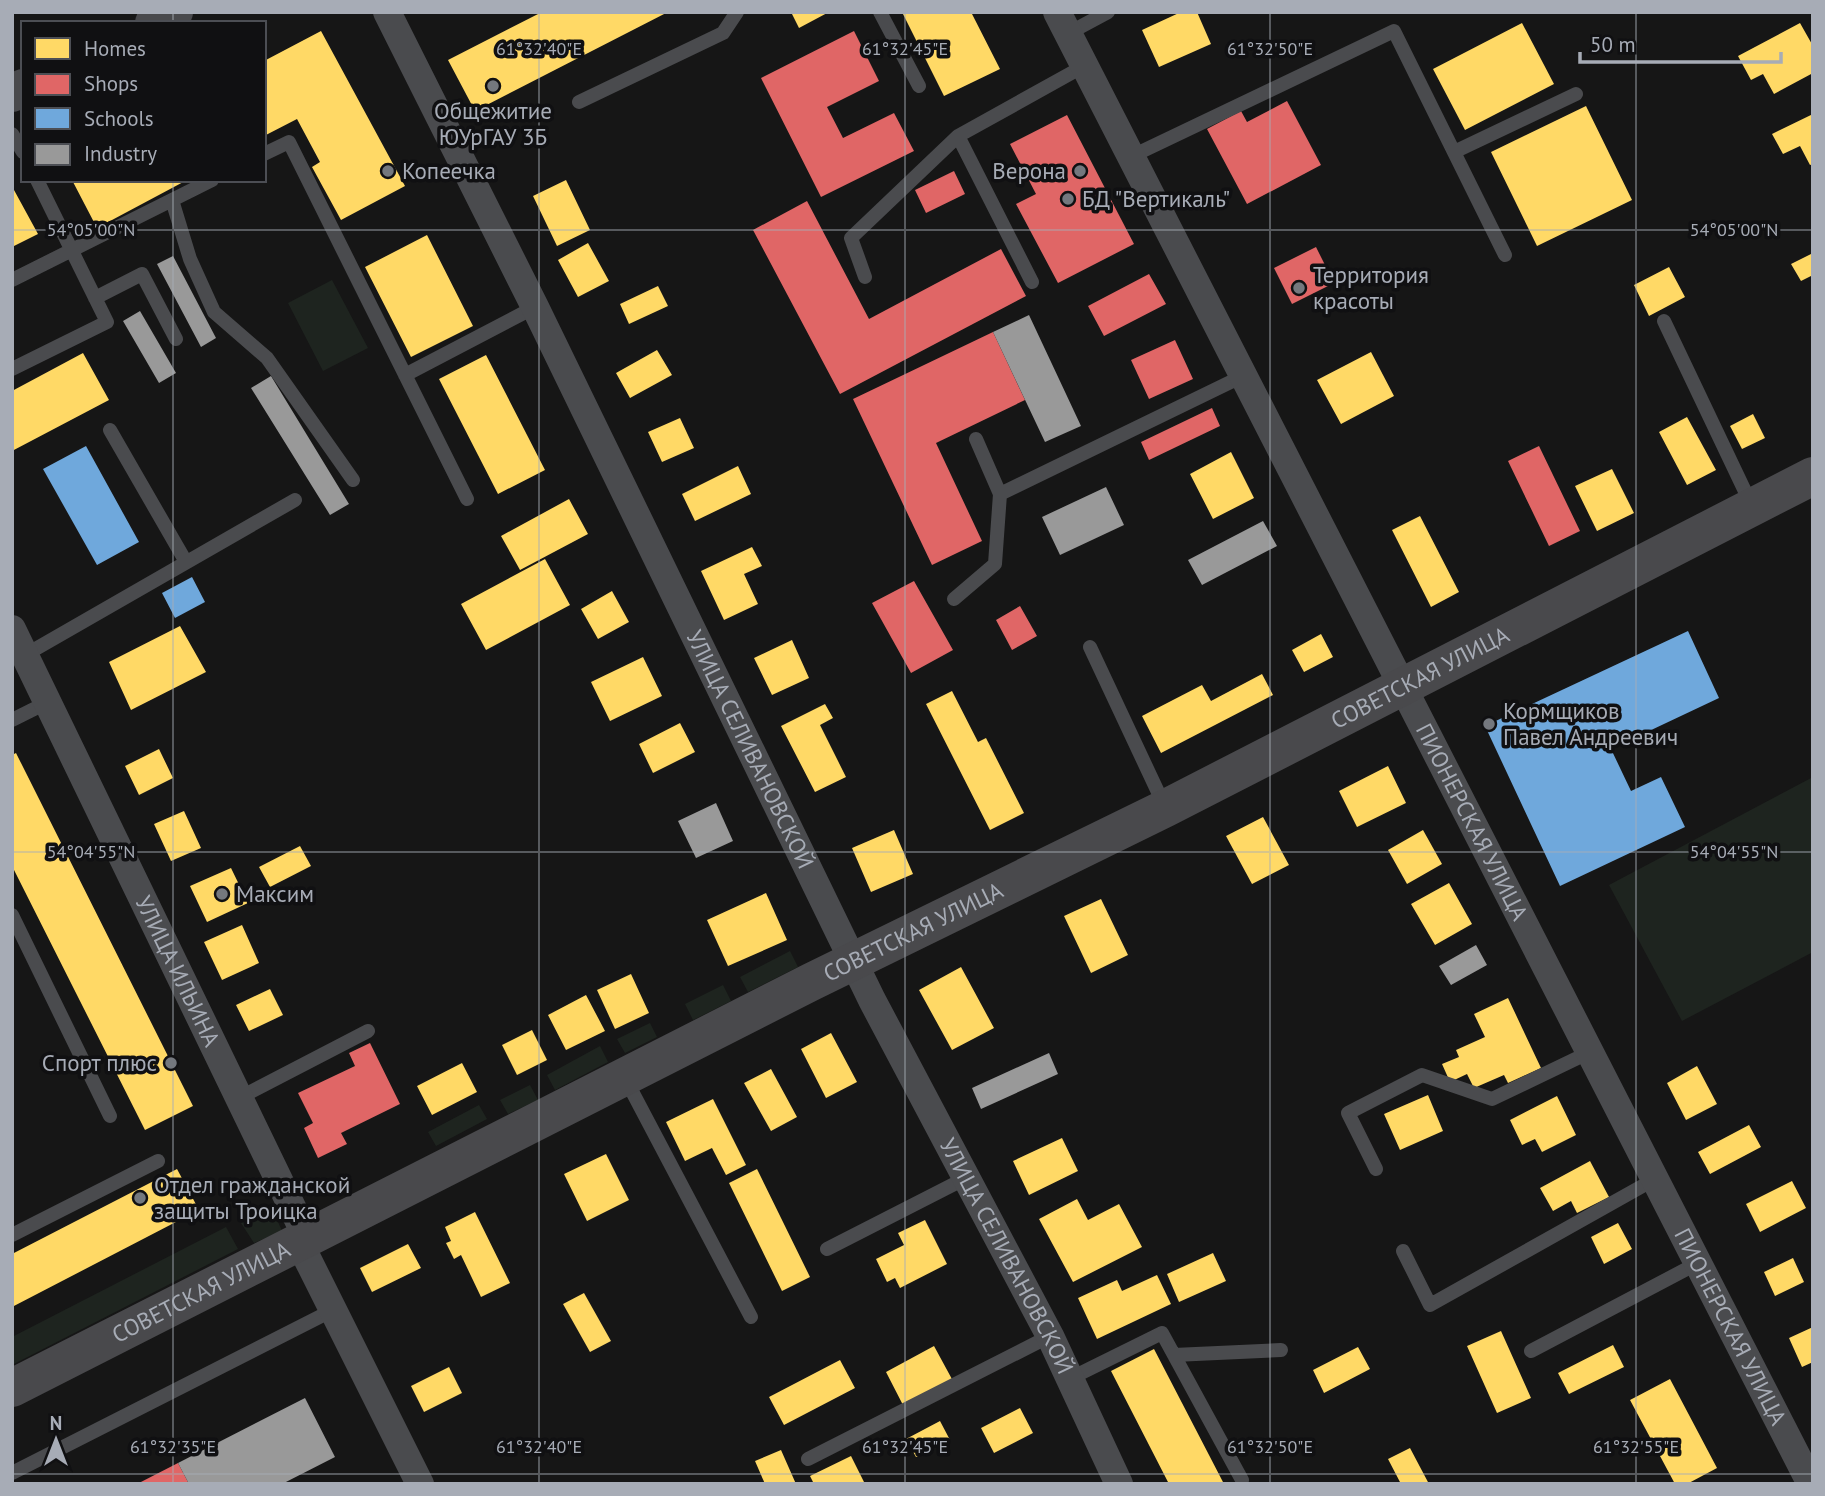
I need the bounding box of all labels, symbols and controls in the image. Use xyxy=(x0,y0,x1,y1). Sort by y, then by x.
legend xyxy=(21,21,266,182)
scale bar xyxy=(1580,21,1781,65)
text: 50 m xyxy=(1590,31,1636,58)
text: Homes xyxy=(84,35,146,62)
text: 61°32'40"E xyxy=(496,37,582,60)
text: 61°32'45"E xyxy=(862,37,948,60)
text: 61°32'50"E xyxy=(1227,37,1313,60)
text: Shops xyxy=(84,70,138,97)
marker: Общежитие ЮУрГАУ 3Б xyxy=(485,78,501,94)
place label: Общежитие ЮУрГАУ 3Б xyxy=(434,96,552,151)
text: Schools xyxy=(84,105,154,132)
text: Industry xyxy=(84,140,157,167)
place label: Копеечка xyxy=(402,156,496,185)
place label: Верона xyxy=(992,156,1066,185)
marker: Копеечка xyxy=(380,163,396,179)
marker: Верона xyxy=(1072,163,1088,179)
place label: БД "Вертикаль" xyxy=(1082,184,1230,213)
marker: БД "Вертикаль" xyxy=(1060,191,1076,207)
text: 54°05'00"N xyxy=(47,218,135,241)
text: 54°05'00"N xyxy=(1690,218,1778,241)
place label: Территория красоты xyxy=(1313,260,1429,315)
marker: Территория красоты xyxy=(1291,280,1307,296)
street label: СОВЕТСКАЯ УЛИЦА xyxy=(1326,619,1514,735)
street label: УЛИЦА СЕЛИВАНОВСКОЙ xyxy=(680,625,821,873)
place label: Кормщиков Павел Андреевич xyxy=(1503,696,1678,751)
marker: Кормщиков Павел Андреевич xyxy=(1481,716,1497,732)
street label: ПИОНЕРСКАЯ УЛИЦА xyxy=(1410,718,1535,926)
text: 54°04'55"N xyxy=(47,840,135,863)
text: 54°04'55"N xyxy=(1690,840,1778,863)
street label: СОВЕТСКАЯ УЛИЦА xyxy=(818,875,1008,988)
place label: Максим xyxy=(236,879,314,908)
marker: Максим xyxy=(214,886,230,902)
street label: УЛИЦА ИЛЬИНА xyxy=(129,891,227,1051)
place label: Спорт плюс xyxy=(42,1048,157,1077)
marker: Спорт плюс xyxy=(163,1055,179,1071)
street label: УЛИЦА СЕЛИВАНОВСКОЙ xyxy=(934,1133,1080,1378)
place label: Отдел гражданской защиты Троицка xyxy=(154,1170,350,1225)
marker: Отдел гражданской защиты Троицка xyxy=(132,1190,148,1206)
street label: ПИОНЕРСКАЯ УЛИЦА xyxy=(1668,1223,1794,1430)
street label: СОВЕТСКАЯ УЛИЦА xyxy=(107,1234,295,1349)
north arrow xyxy=(21,1405,91,1475)
text: N xyxy=(50,1411,62,1435)
text: 61°32'35"E xyxy=(130,1435,216,1458)
text: 61°32'40"E xyxy=(496,1435,582,1458)
text: 61°32'45"E xyxy=(862,1435,948,1458)
text: 61°32'50"E xyxy=(1227,1435,1313,1458)
text: 61°32'55"E xyxy=(1593,1435,1679,1458)

